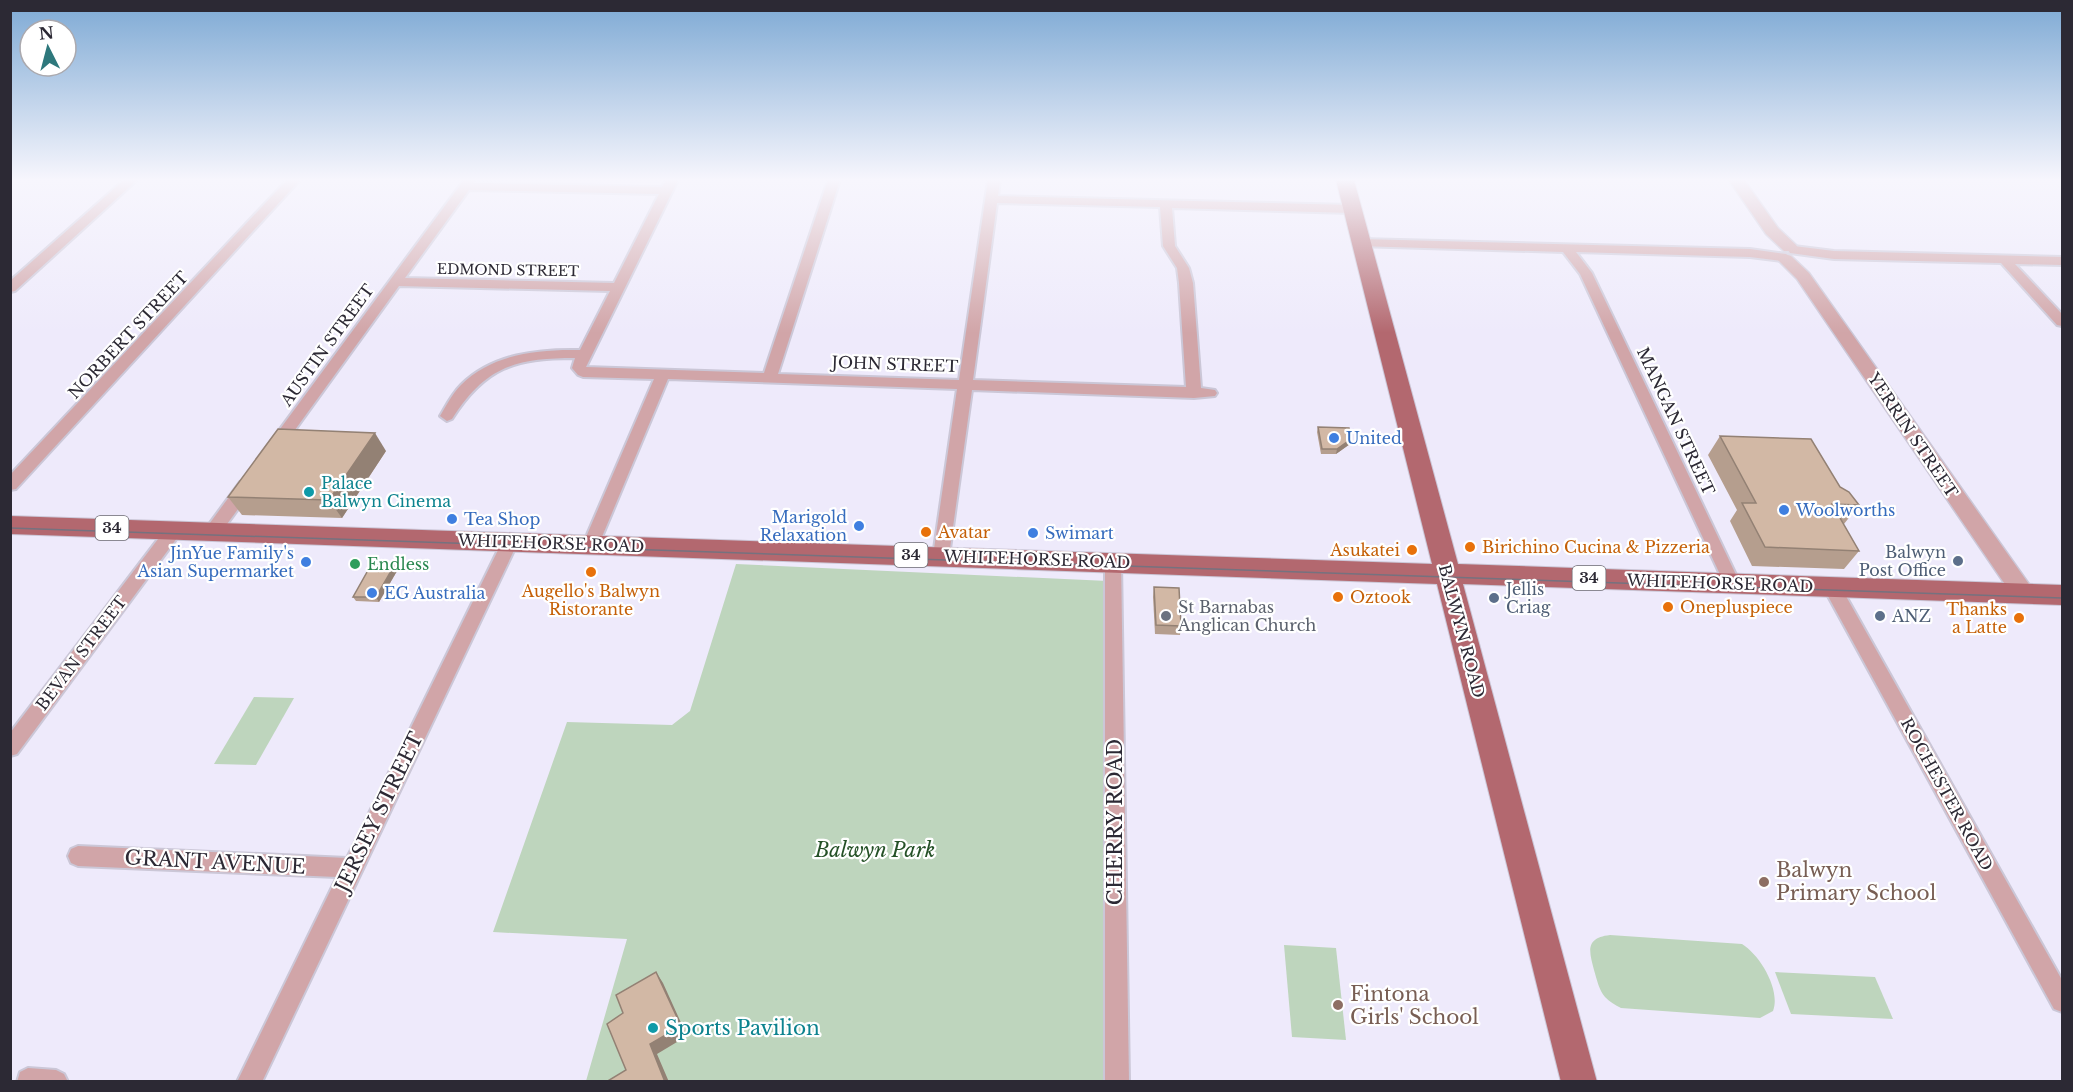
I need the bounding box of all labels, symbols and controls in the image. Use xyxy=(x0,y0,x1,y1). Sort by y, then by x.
north arrow xyxy=(18,18,78,78)
text: N xyxy=(38,22,55,44)
street label: EDMOND STREET xyxy=(437,260,579,280)
street label: NORBERT STREET xyxy=(64,267,192,403)
street label: AUSTIN STREET xyxy=(275,280,378,411)
street label: MANGAN STREET xyxy=(1633,344,1719,498)
street label: JOHN STREET xyxy=(829,352,959,376)
street label: YERRIN STREET xyxy=(1863,368,1962,501)
place label: United xyxy=(1346,428,1402,448)
marker: United xyxy=(1327,431,1341,445)
place label: Palace Balwyn Cinema xyxy=(321,473,451,511)
marker: Palace Balwyn Cinema xyxy=(302,485,316,499)
place label: Woolworths xyxy=(1795,500,1895,520)
marker: Woolworths xyxy=(1777,503,1791,517)
place label: Marigold Relaxation xyxy=(760,507,847,545)
place label: Tea Shop xyxy=(464,509,540,529)
marker: Tea Shop xyxy=(445,512,459,526)
road number: 34 xyxy=(96,516,128,540)
marker: Marigold Relaxation xyxy=(852,519,866,533)
place label: Avatar xyxy=(937,522,991,542)
place label: Swimart xyxy=(1045,523,1114,543)
marker: Avatar xyxy=(919,525,933,539)
marker: Swimart xyxy=(1026,526,1040,540)
street label: WHITEHORSE ROAD xyxy=(456,530,645,556)
place label: Birichino Cucina & Pizzeria xyxy=(1482,537,1710,557)
place label: Asukatei xyxy=(1329,540,1401,560)
marker: Birichino Cucina & Pizzeria xyxy=(1463,540,1477,554)
place label: Balwyn Post Office xyxy=(1859,542,1946,580)
place label: JinYue Family's Asian Supermarket xyxy=(137,543,294,581)
road number: 34 xyxy=(894,543,928,567)
marker: Asukatei xyxy=(1405,543,1419,557)
street label: WHITEHORSE ROAD xyxy=(942,546,1131,572)
place label: Endless xyxy=(367,554,429,574)
marker: Balwyn Post Office xyxy=(1951,554,1965,568)
marker: JinYue Family's Asian Supermarket xyxy=(299,555,313,569)
marker: Endless xyxy=(348,557,362,571)
street label: BALWYN ROAD xyxy=(1435,562,1489,700)
marker: Augello's Balwyn Ristorante xyxy=(584,565,598,579)
road number: 34 xyxy=(1572,566,1606,590)
street label: WHITEHORSE ROAD xyxy=(1625,570,1814,596)
place label: Jellis Criag xyxy=(1504,579,1551,617)
place label: Augello's Balwyn Ristorante xyxy=(521,581,660,619)
place label: EG Australia xyxy=(384,583,485,603)
marker: EG Australia xyxy=(365,586,379,600)
place label: Oztook xyxy=(1350,587,1411,607)
marker: Oztook xyxy=(1331,590,1345,604)
marker: Jellis Criag xyxy=(1487,591,1501,605)
street label: BEVAN STREET xyxy=(31,592,131,714)
place label: St Barnabas Anglican Church xyxy=(1177,597,1316,635)
place label: Onepluspiece xyxy=(1680,597,1793,617)
place label: Thanks a Latte xyxy=(1946,599,2007,637)
marker: Onepluspiece xyxy=(1661,600,1675,614)
place label: ANZ xyxy=(1891,606,1931,626)
marker: St Barnabas Anglican Church xyxy=(1159,609,1173,623)
marker: ANZ xyxy=(1873,609,1887,623)
marker: Thanks a Latte xyxy=(2012,611,2026,625)
street label: ROCHESTER ROAD xyxy=(1897,714,1997,874)
street label: JERSEY STREET xyxy=(329,728,428,899)
street label: CHERRY ROAD xyxy=(1103,739,1127,905)
park label: Balwyn Park xyxy=(814,838,935,862)
street label: GRANT AVENUE xyxy=(124,845,306,879)
place label: Balwyn Primary School xyxy=(1776,858,1936,905)
marker: Balwyn Primary School xyxy=(1757,875,1771,889)
place label: Fintona Girls' School xyxy=(1350,982,1479,1029)
marker: Fintona Girls' School xyxy=(1331,998,1345,1012)
place label: Sports Pavilion xyxy=(665,1016,820,1040)
marker: Sports Pavilion xyxy=(646,1021,660,1035)

